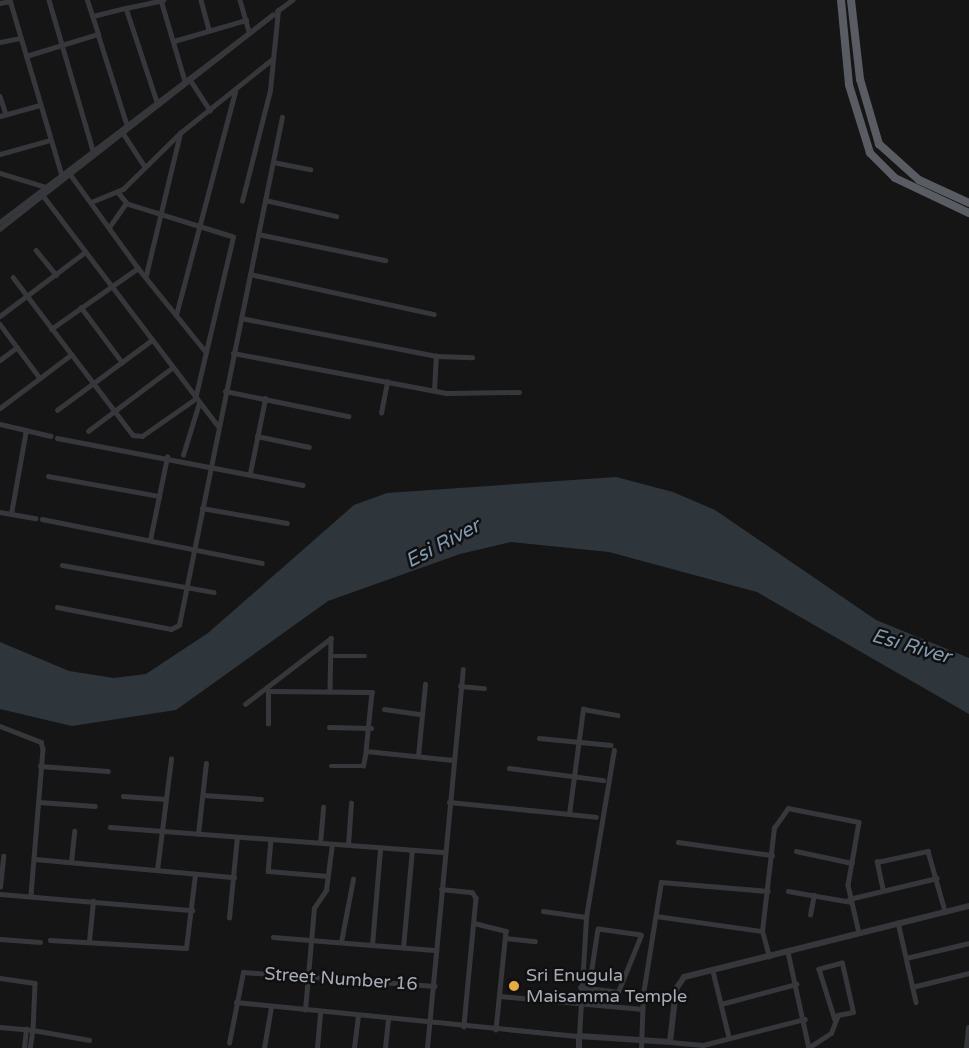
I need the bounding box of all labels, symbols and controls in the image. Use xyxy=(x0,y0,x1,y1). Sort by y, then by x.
water label: Esi River xyxy=(402,514,484,574)
water label: Esi River xyxy=(869,624,953,670)
street label: Street Number 16 xyxy=(264,963,418,995)
place label: Sri Enugula Maisamma Temple xyxy=(526,965,687,1008)
marker: Sri Enugula Maisamma Temple xyxy=(507,979,521,993)

